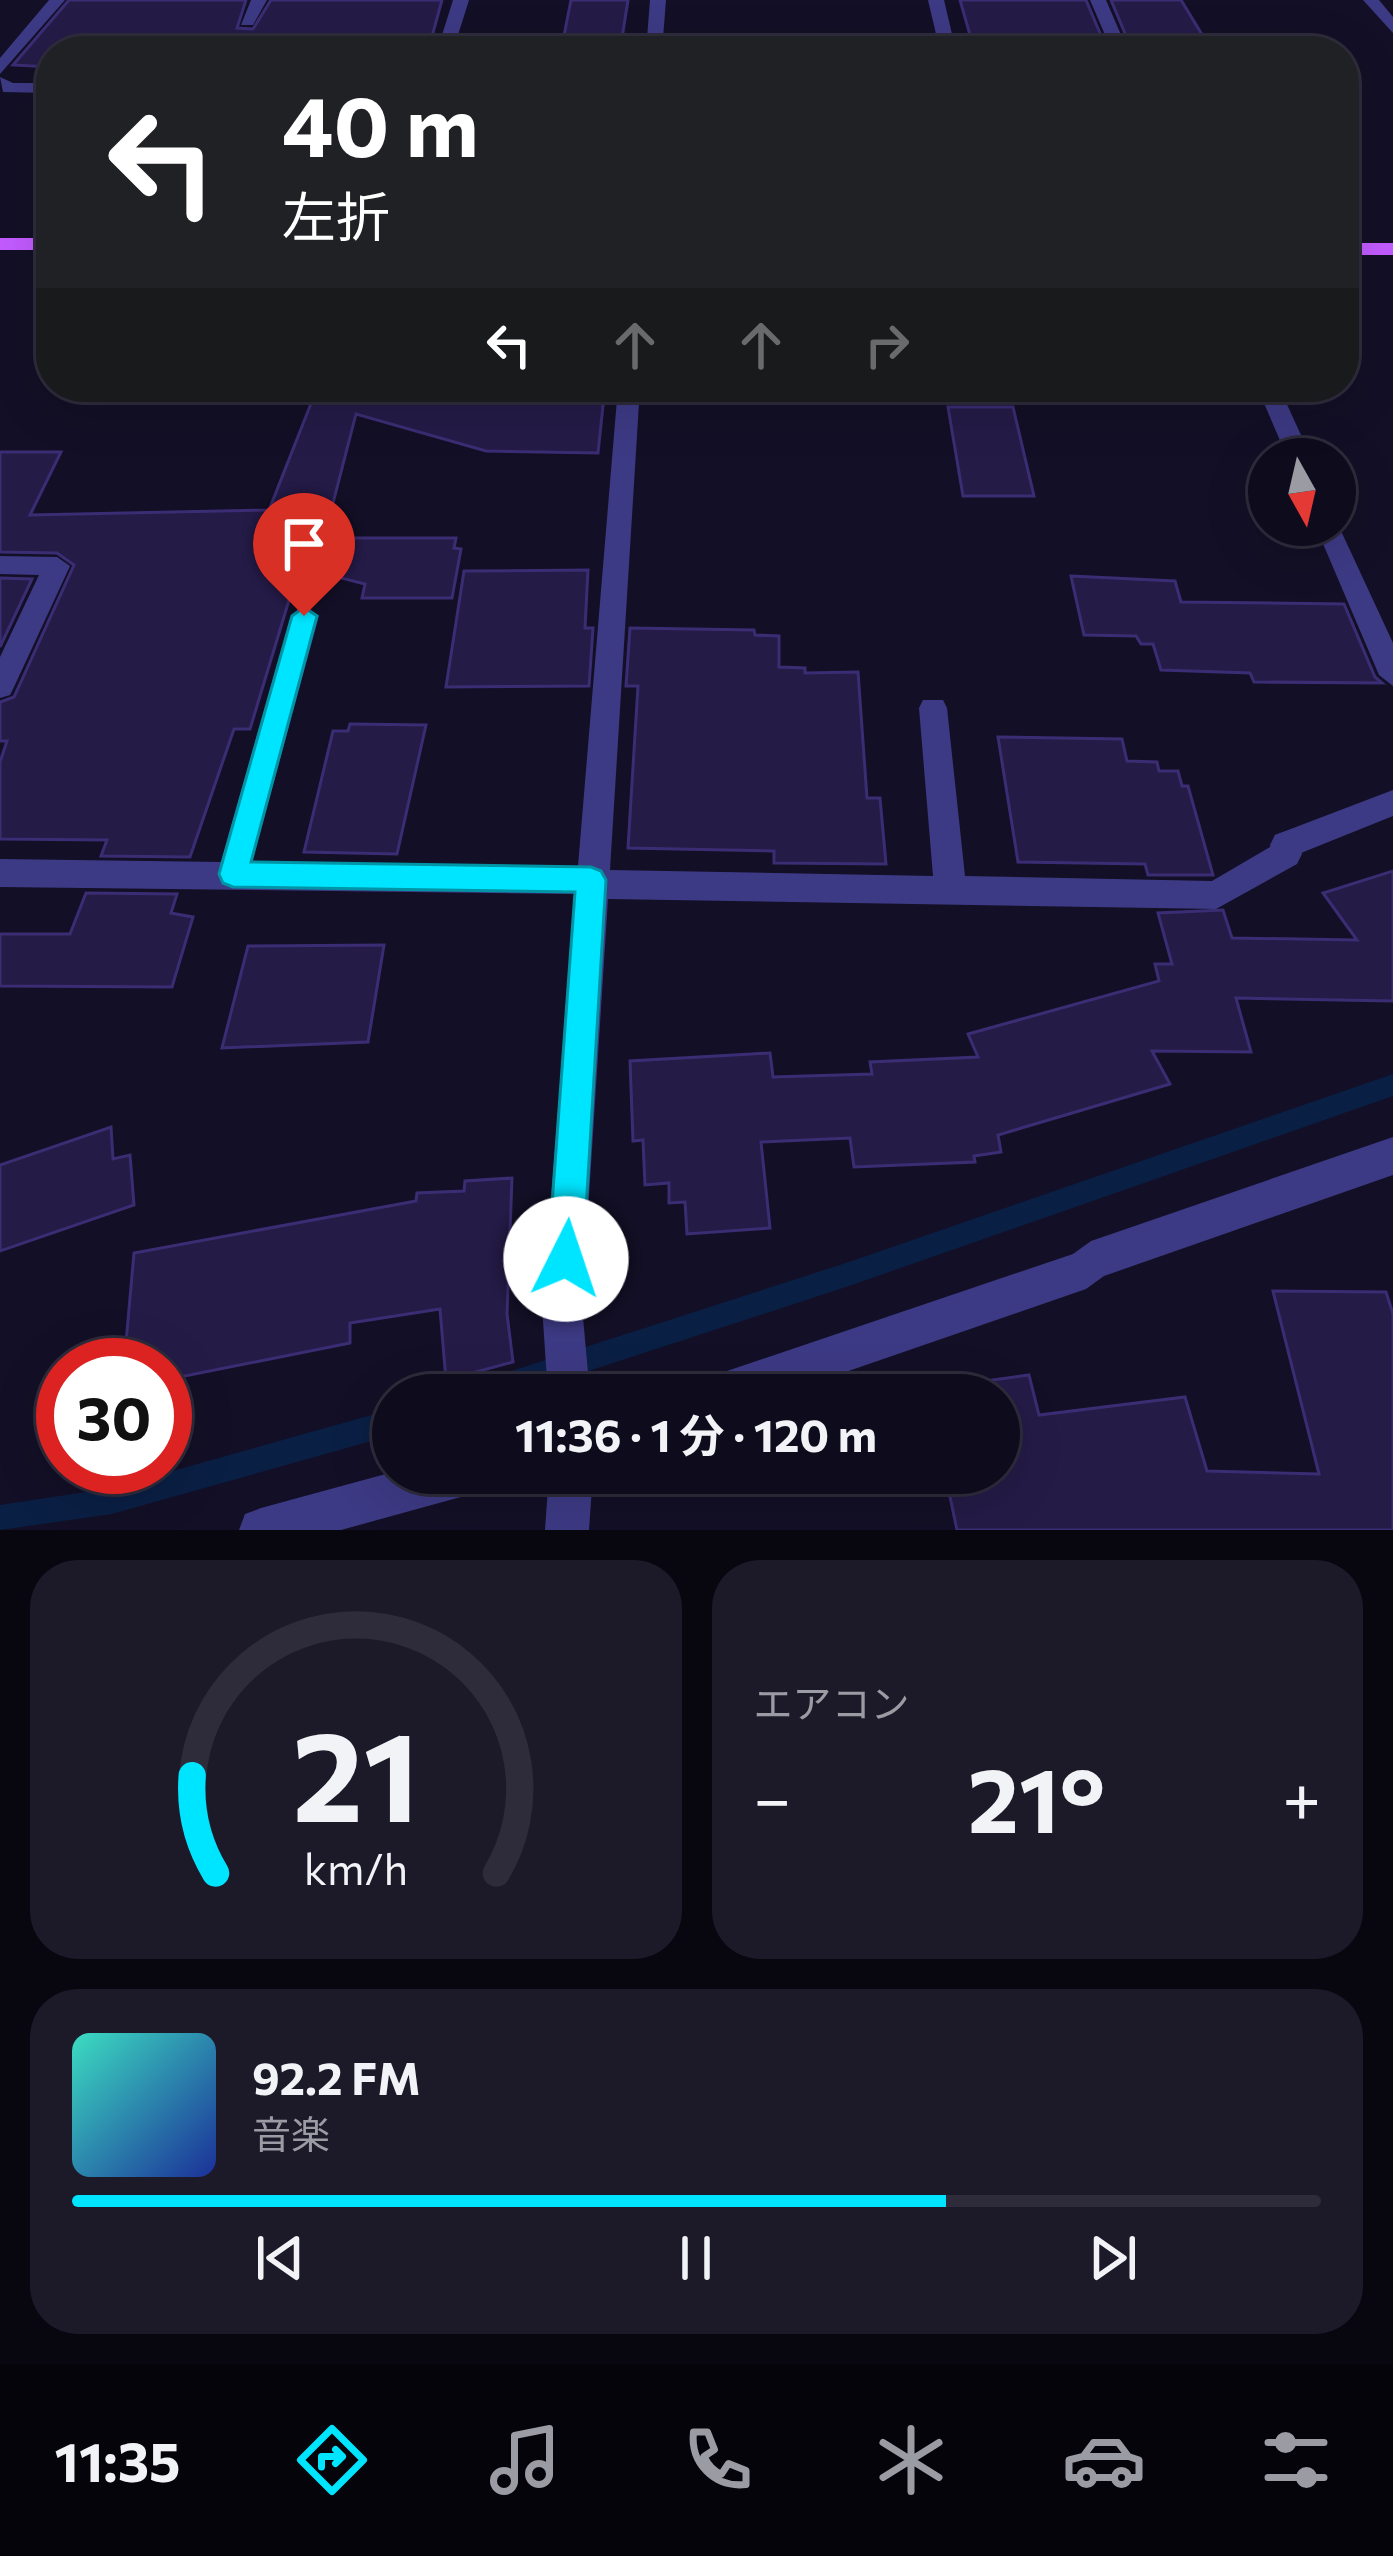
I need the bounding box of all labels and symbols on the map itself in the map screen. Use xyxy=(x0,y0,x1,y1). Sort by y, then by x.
north arrow xyxy=(1248,438,1356,546)
pin xyxy=(253,493,355,616)
position arrow xyxy=(503,1196,629,1322)
speed limit sign: 30 xyxy=(36,1338,192,1494)

